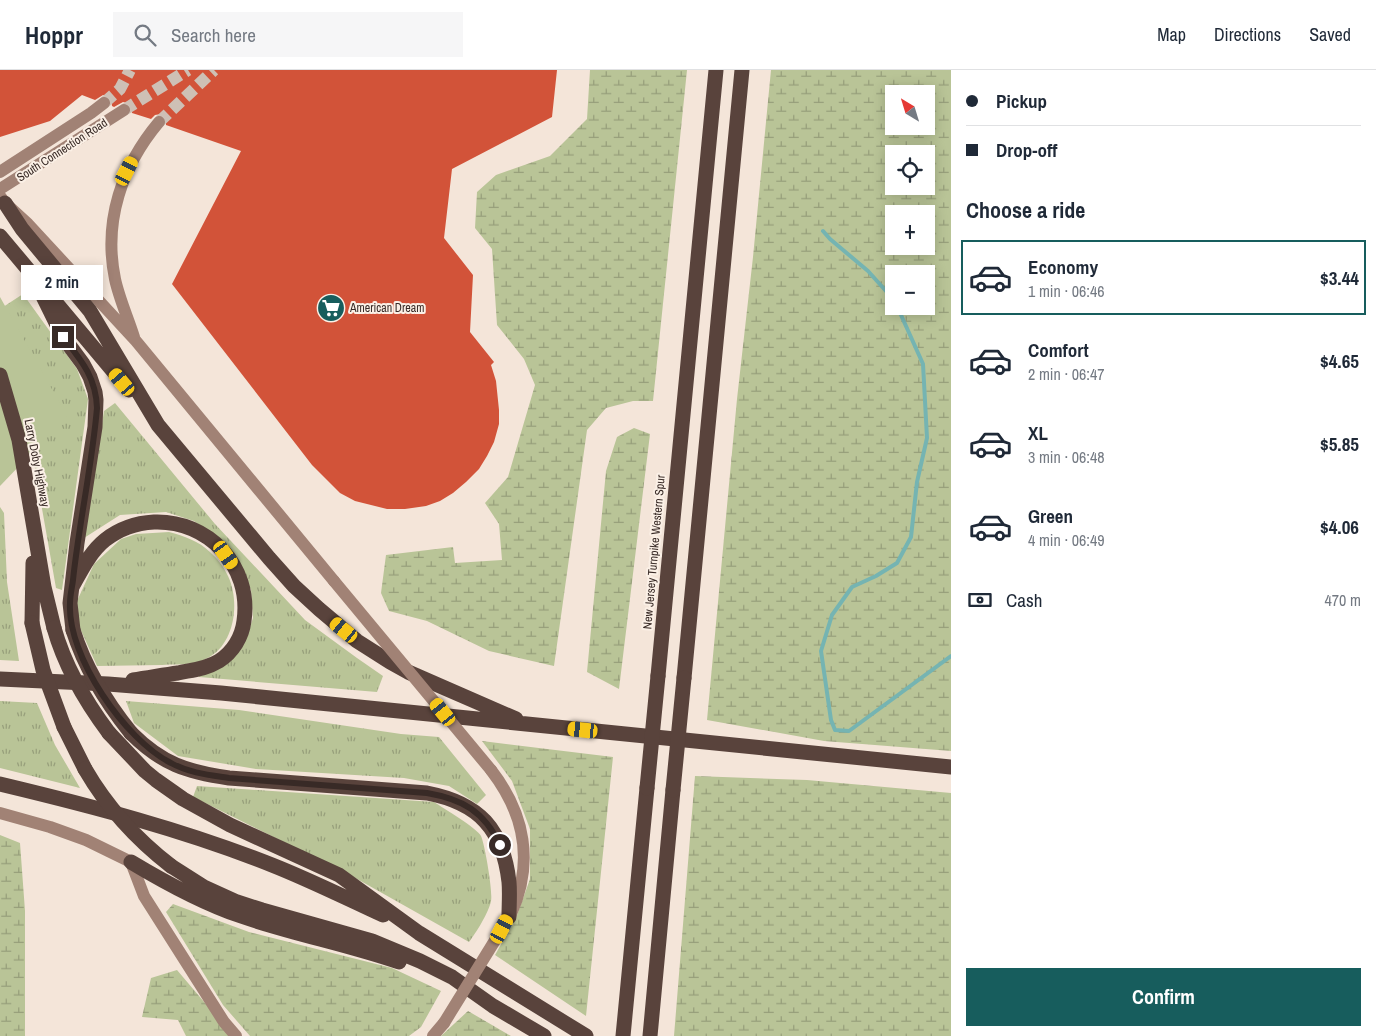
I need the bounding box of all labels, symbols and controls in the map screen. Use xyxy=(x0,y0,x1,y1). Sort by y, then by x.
search box xyxy=(113,12,463,57)
text: Hoppr xyxy=(25,19,83,51)
icon: search xyxy=(131,21,159,49)
text: Search here xyxy=(171,22,256,48)
text: Map xyxy=(1157,22,1186,47)
text: Directions xyxy=(1214,22,1281,47)
text: Saved xyxy=(1309,22,1351,47)
north arrow xyxy=(885,85,935,135)
map controls xyxy=(885,85,935,315)
text: Pickup xyxy=(996,88,1047,114)
street label: South Connection Road xyxy=(14,115,110,185)
text: Drop-off xyxy=(996,137,1057,163)
button: locate xyxy=(885,145,935,195)
car xyxy=(113,154,140,188)
text: Choose a ride xyxy=(966,195,1085,225)
button: + xyxy=(885,205,935,255)
text: Economy xyxy=(1028,254,1098,280)
icon: car xyxy=(968,255,1013,300)
callout: 2 min xyxy=(22,264,104,300)
button: − xyxy=(885,265,935,315)
text: $3.44 xyxy=(1320,265,1359,291)
text: 2 min xyxy=(45,271,79,293)
text: 1 min · 06:46 xyxy=(1028,280,1105,302)
supermarket icon: American Dream xyxy=(316,293,346,323)
place label: American Dream xyxy=(349,300,424,316)
route end xyxy=(52,326,74,348)
text: Comfort xyxy=(1028,337,1089,363)
icon: car xyxy=(968,338,1013,383)
text: $4.65 xyxy=(1320,348,1359,374)
text: 2 min · 06:47 xyxy=(1028,363,1105,385)
car xyxy=(106,366,137,398)
street label: Larry Doby Highway xyxy=(21,418,53,508)
text: XL xyxy=(1028,420,1048,446)
icon: car xyxy=(968,421,1013,466)
text: $5.85 xyxy=(1320,431,1359,457)
text: 3 min · 06:48 xyxy=(1028,446,1105,468)
street label: New Jersey Turnpike Western Spur xyxy=(639,474,669,630)
text: Green xyxy=(1028,503,1073,529)
icon: car xyxy=(968,504,1013,549)
text: $4.06 xyxy=(1320,514,1359,540)
text: 4 min · 06:49 xyxy=(1028,529,1105,551)
car xyxy=(211,538,240,572)
icon: cash xyxy=(966,586,994,614)
text: Cash xyxy=(1006,587,1042,613)
text: 470 m xyxy=(1325,589,1361,611)
car xyxy=(327,615,360,645)
car xyxy=(427,696,458,728)
car xyxy=(567,721,598,739)
route start xyxy=(489,834,511,856)
car xyxy=(488,912,515,946)
button: Confirm xyxy=(966,968,1361,1026)

